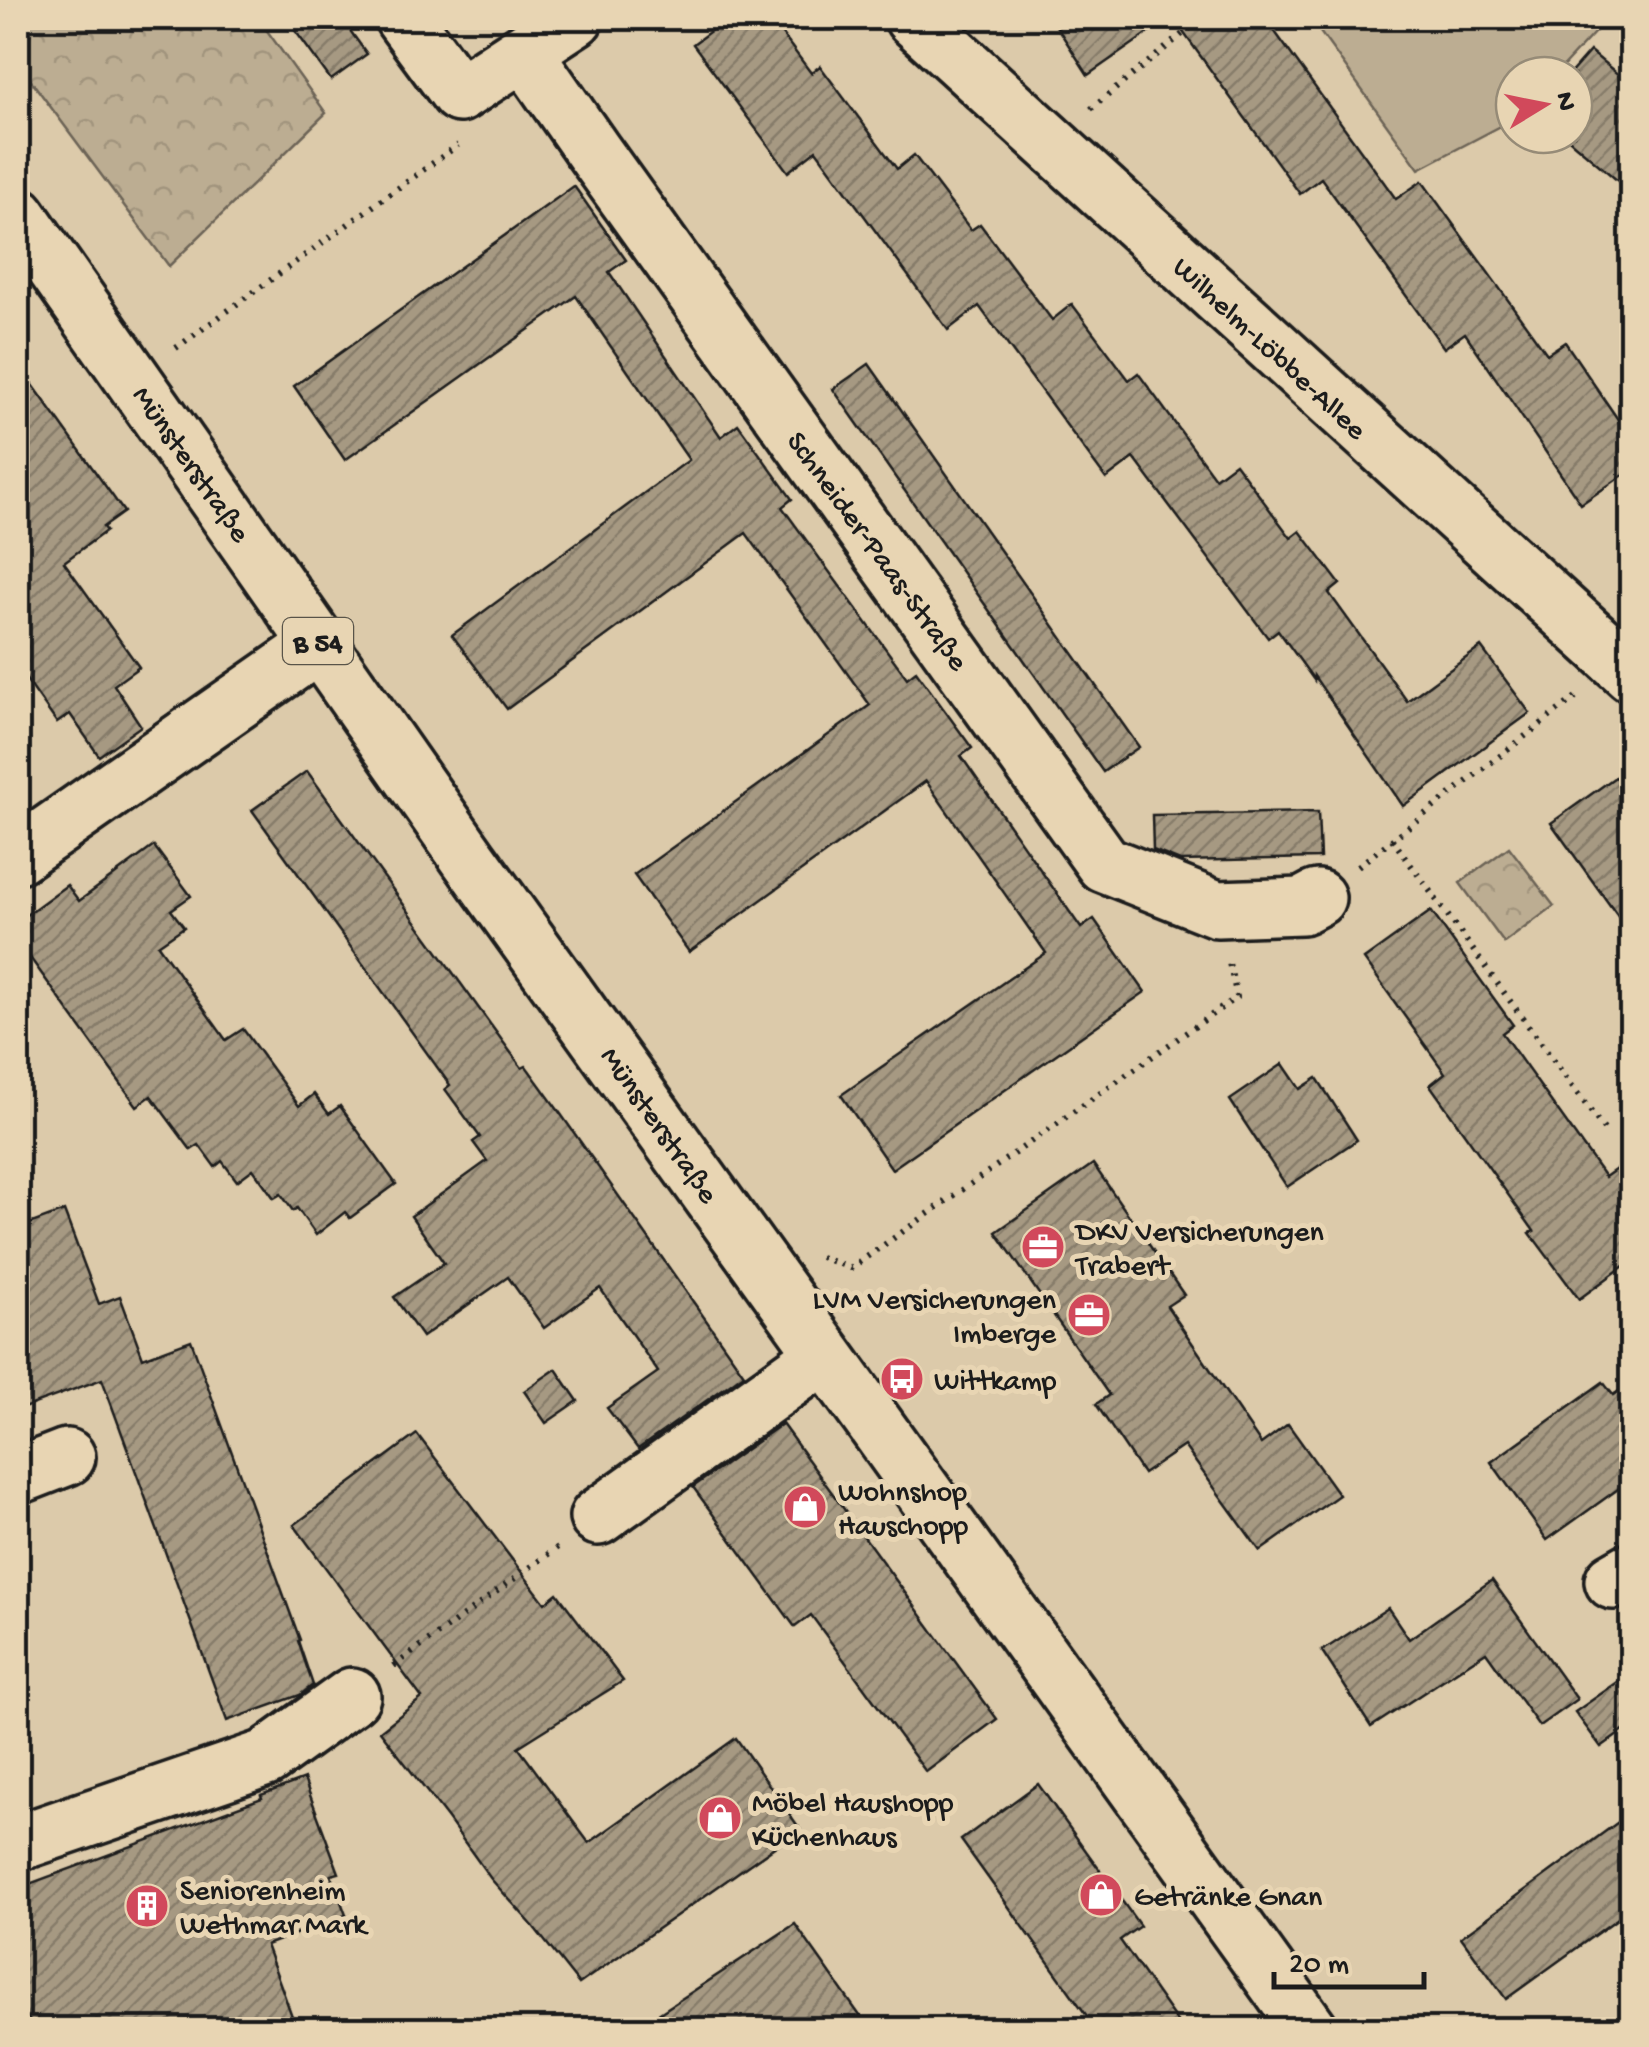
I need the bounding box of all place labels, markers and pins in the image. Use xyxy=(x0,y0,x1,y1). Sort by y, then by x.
place label: DKV Versicherungen Trabert xyxy=(1074,1217,1324,1286)
office icon: DKV Versicherungen Trabert xyxy=(1020,1224,1066,1270)
place label: LVM Versicherungen Imberge xyxy=(813,1285,1057,1354)
office icon: LVM Versicherungen Imberge xyxy=(1066,1292,1112,1338)
bus stop icon: Wittkamp xyxy=(879,1356,925,1402)
place label: Wittkamp xyxy=(934,1366,1057,1401)
place label: Wohnshop Hauschopp xyxy=(838,1477,969,1546)
shop icon: Wohnshop Hauschopp xyxy=(782,1484,828,1530)
place label: Möbel Haushopp Küchenhaus xyxy=(752,1788,954,1857)
shop icon: Möbel Haushopp Küchenhaus xyxy=(697,1795,743,1841)
shop icon: Getränke Gnan xyxy=(1078,1872,1124,1918)
place label: Seniorenheim Wethmar Mark xyxy=(180,1876,369,1945)
place label: Getränke Gnan xyxy=(1134,1882,1322,1917)
building icon: Seniorenheim Wethmar Mark xyxy=(124,1883,170,1929)

